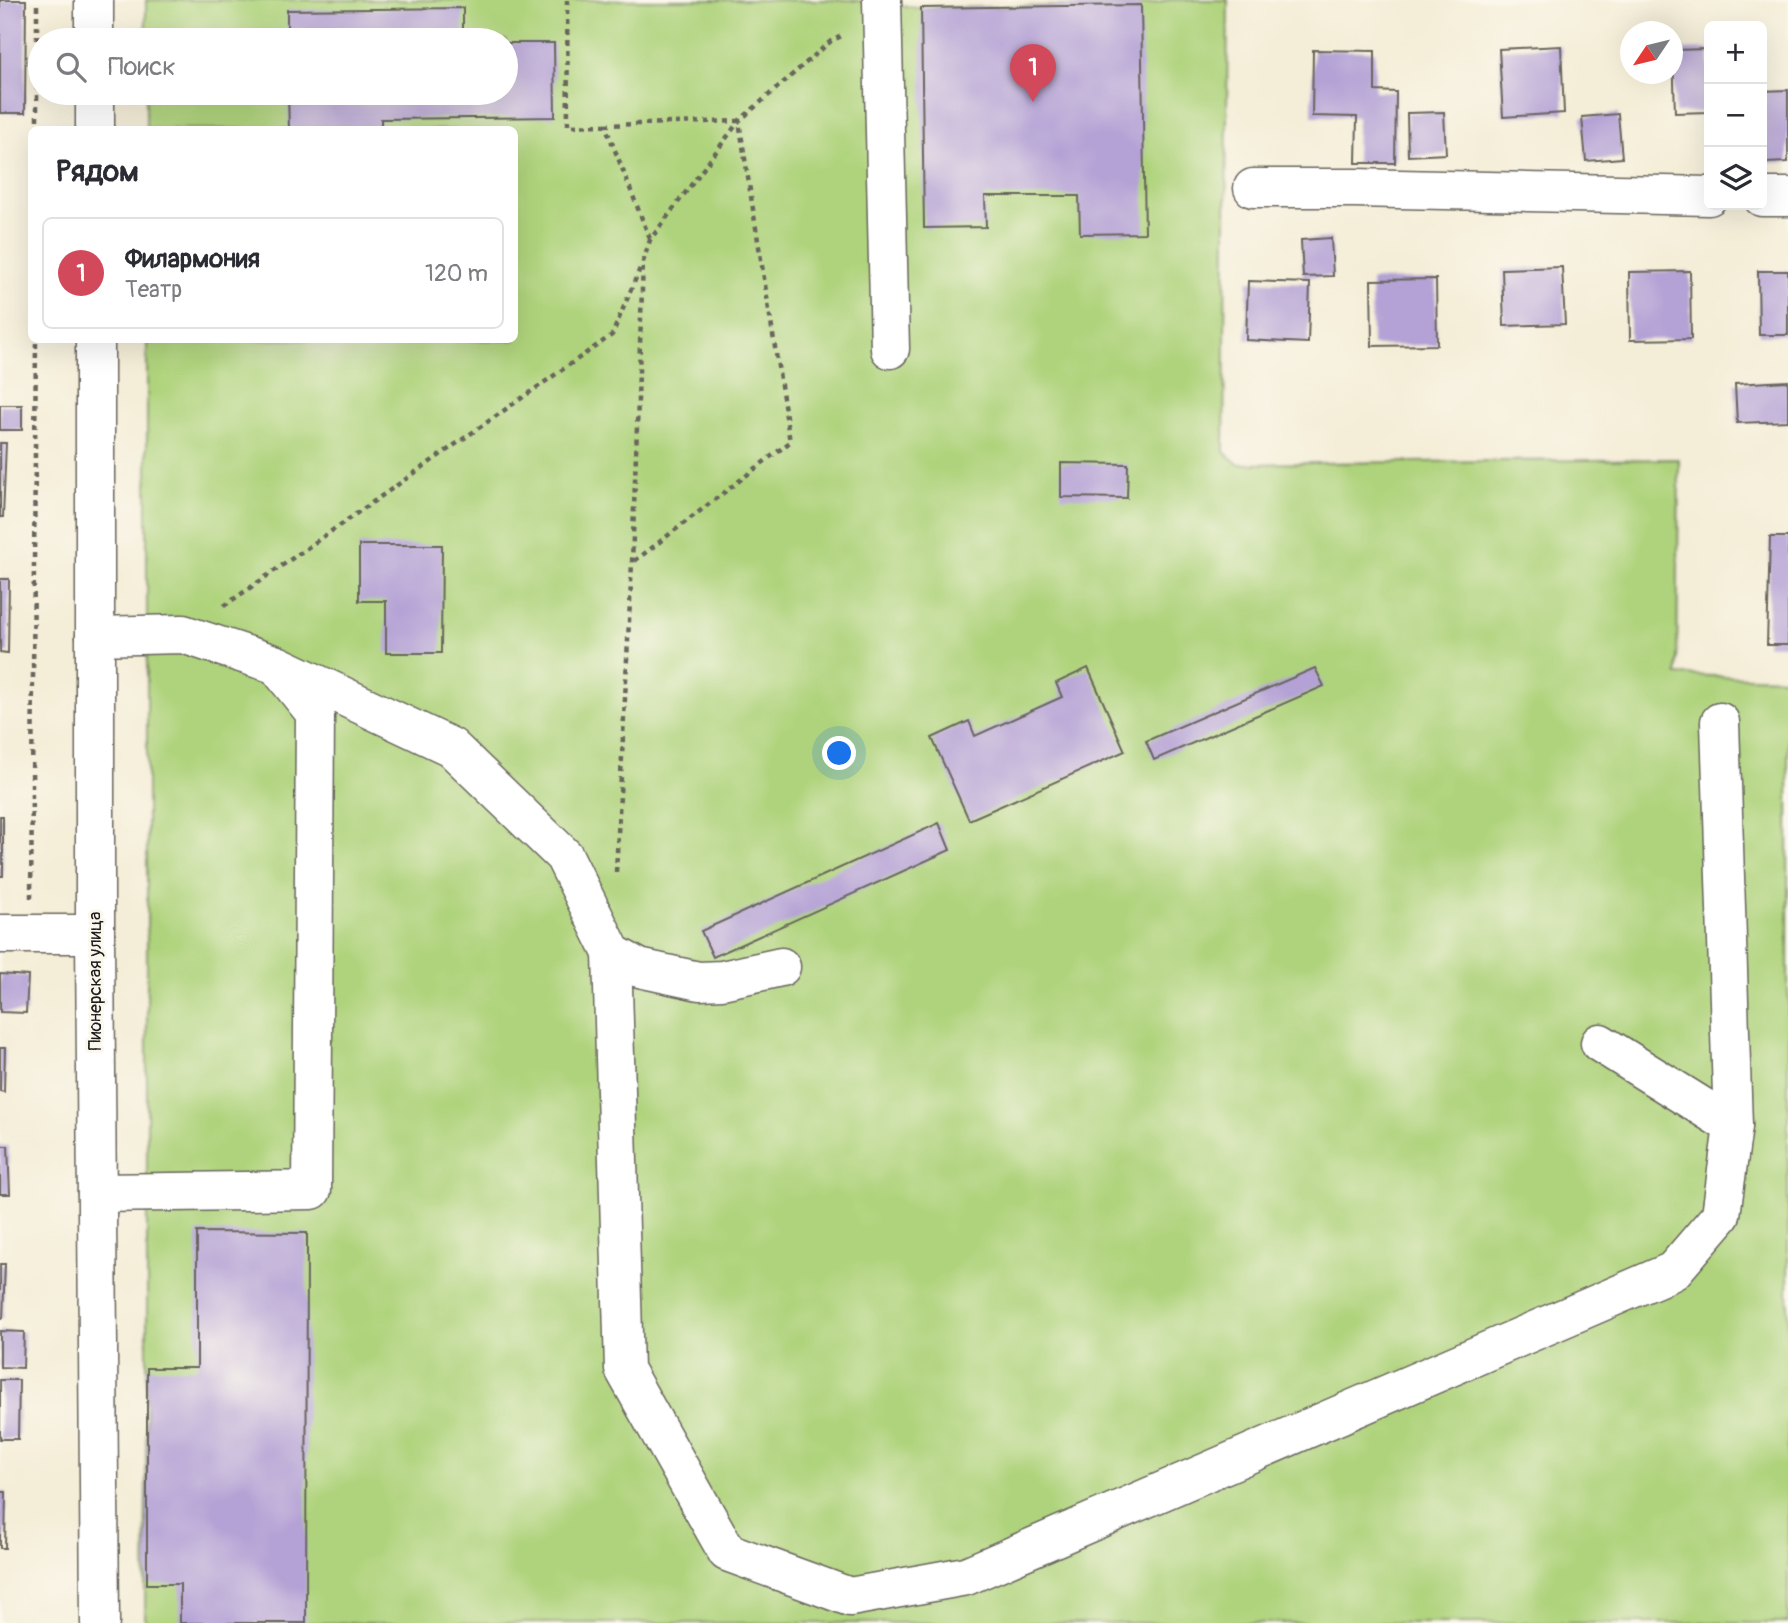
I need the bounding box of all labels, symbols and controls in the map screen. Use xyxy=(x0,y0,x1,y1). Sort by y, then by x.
north arrow xyxy=(1620,21,1683,84)
map controls xyxy=(1704,21,1767,210)
button: + xyxy=(1704,21,1767,84)
search box xyxy=(28,28,518,105)
pin: 1 xyxy=(1010,44,1056,102)
icon: search xyxy=(52,48,90,86)
text: Поиск xyxy=(108,51,176,83)
button: − xyxy=(1704,84,1767,147)
button: layers xyxy=(1704,147,1767,210)
text: Рядом xyxy=(56,153,139,190)
text: Филармония xyxy=(125,243,260,275)
text: 1 xyxy=(77,259,86,288)
text: 120 m xyxy=(425,259,488,288)
text: Театр xyxy=(125,275,182,304)
your location xyxy=(822,736,856,770)
street label: Пионерская улица xyxy=(84,912,107,1050)

